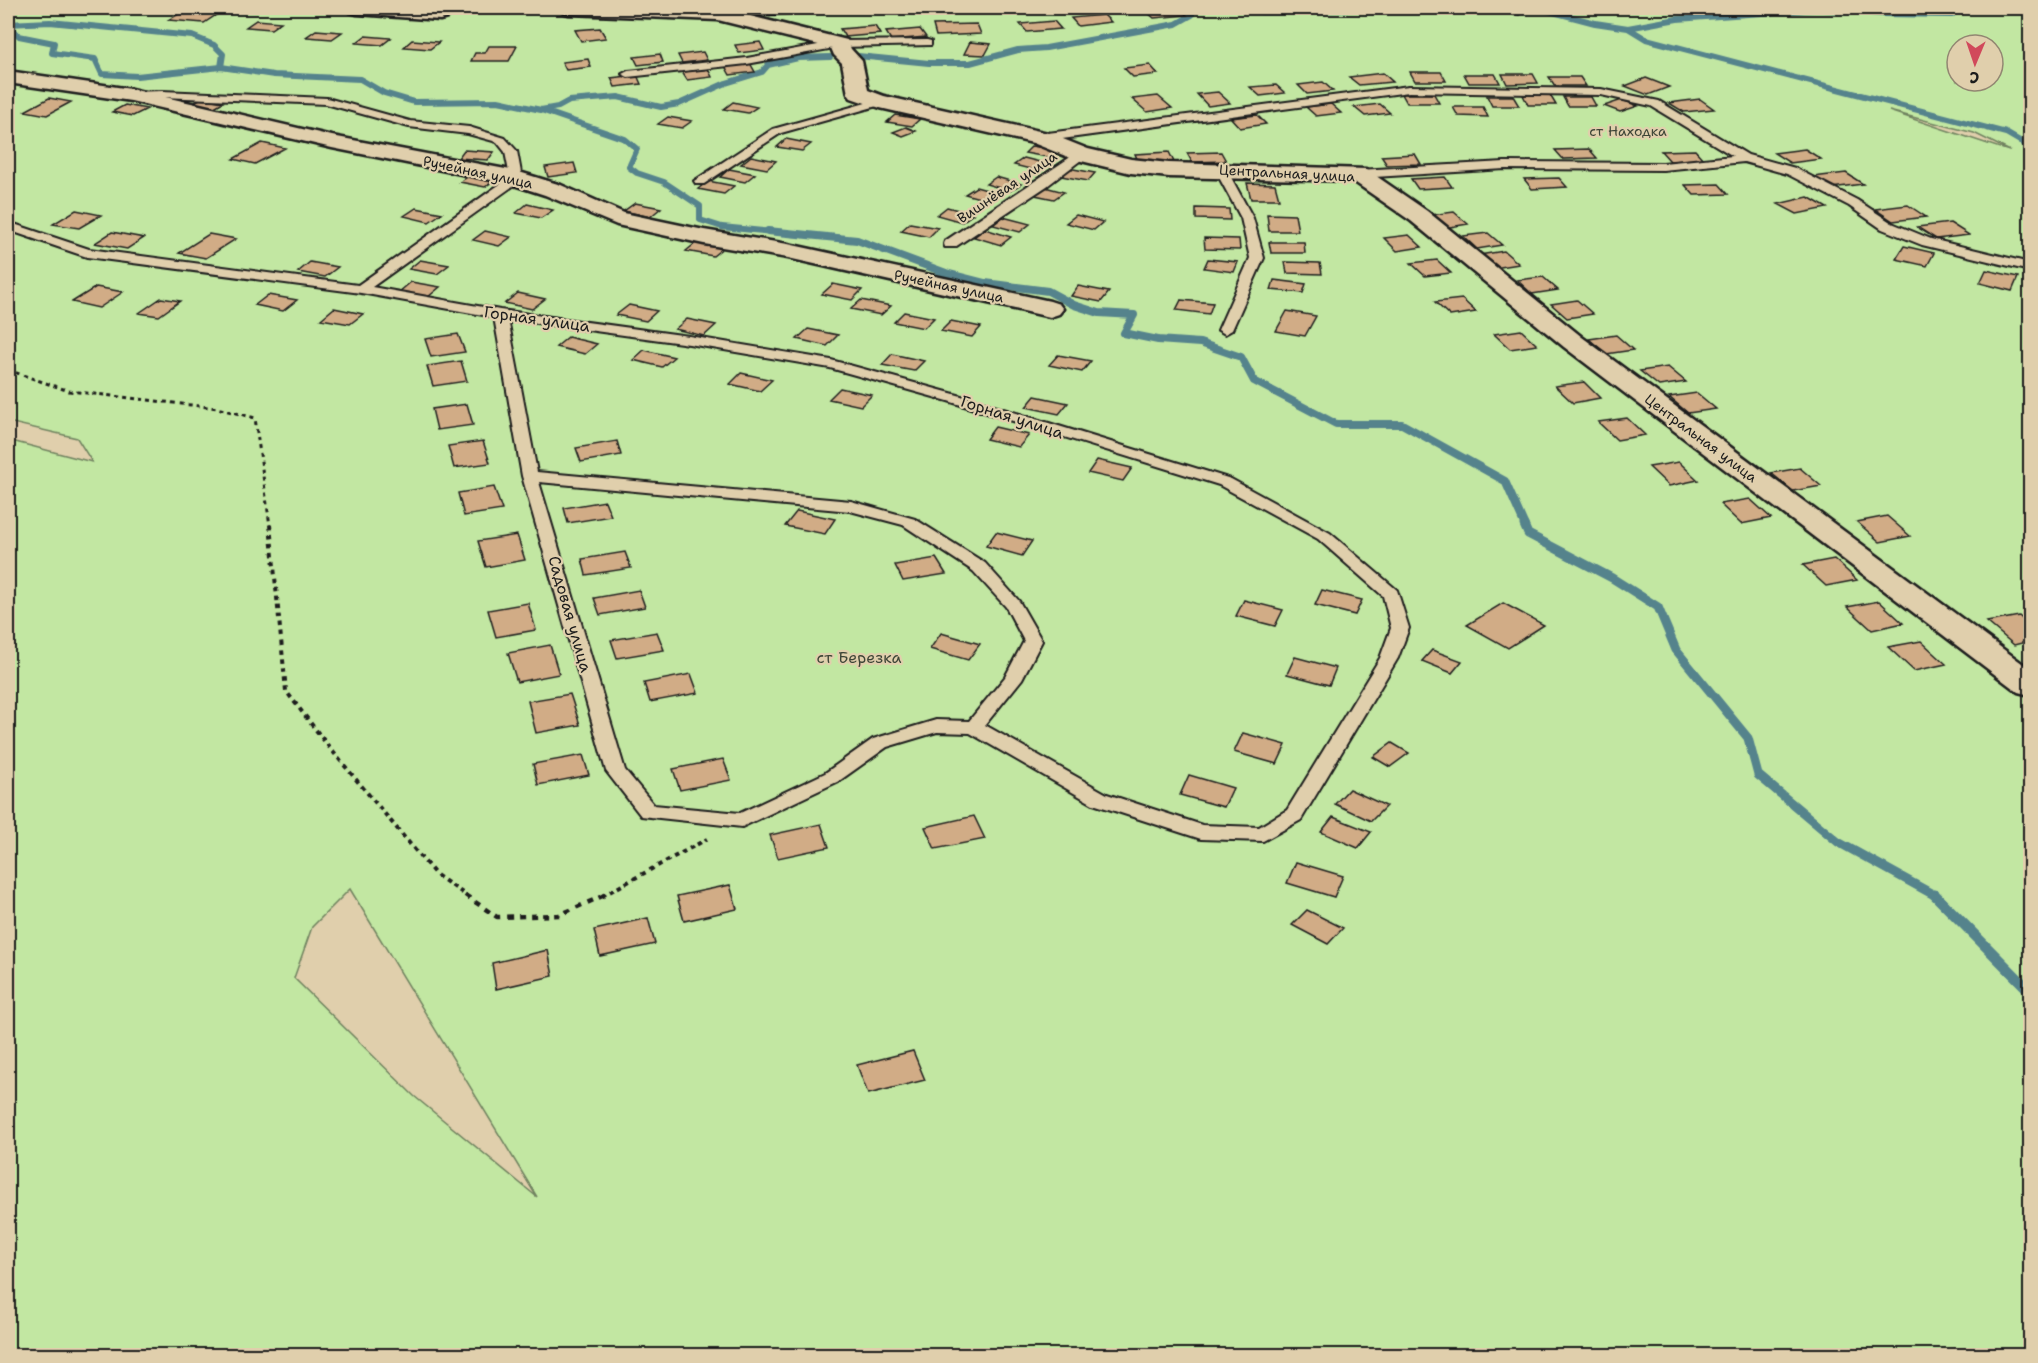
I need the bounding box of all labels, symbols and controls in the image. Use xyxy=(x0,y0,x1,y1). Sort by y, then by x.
north arrow xyxy=(1945,33,2005,93)
text: С xyxy=(1969,67,1980,88)
park label: ст Находка xyxy=(1589,122,1667,140)
street label: Вишнёвая улица xyxy=(954,147,1061,227)
street label: Ручейная улица xyxy=(421,152,535,192)
street label: Центральная улица xyxy=(1219,160,1356,186)
street label: Ручейная улица xyxy=(892,266,1006,306)
street label: Горная улица xyxy=(483,301,591,337)
street label: Центральная улица xyxy=(1641,390,1761,486)
street label: Горная улица xyxy=(958,391,1066,444)
street label: Садовая улица xyxy=(543,553,597,675)
park label: ст Березка xyxy=(817,647,901,668)

